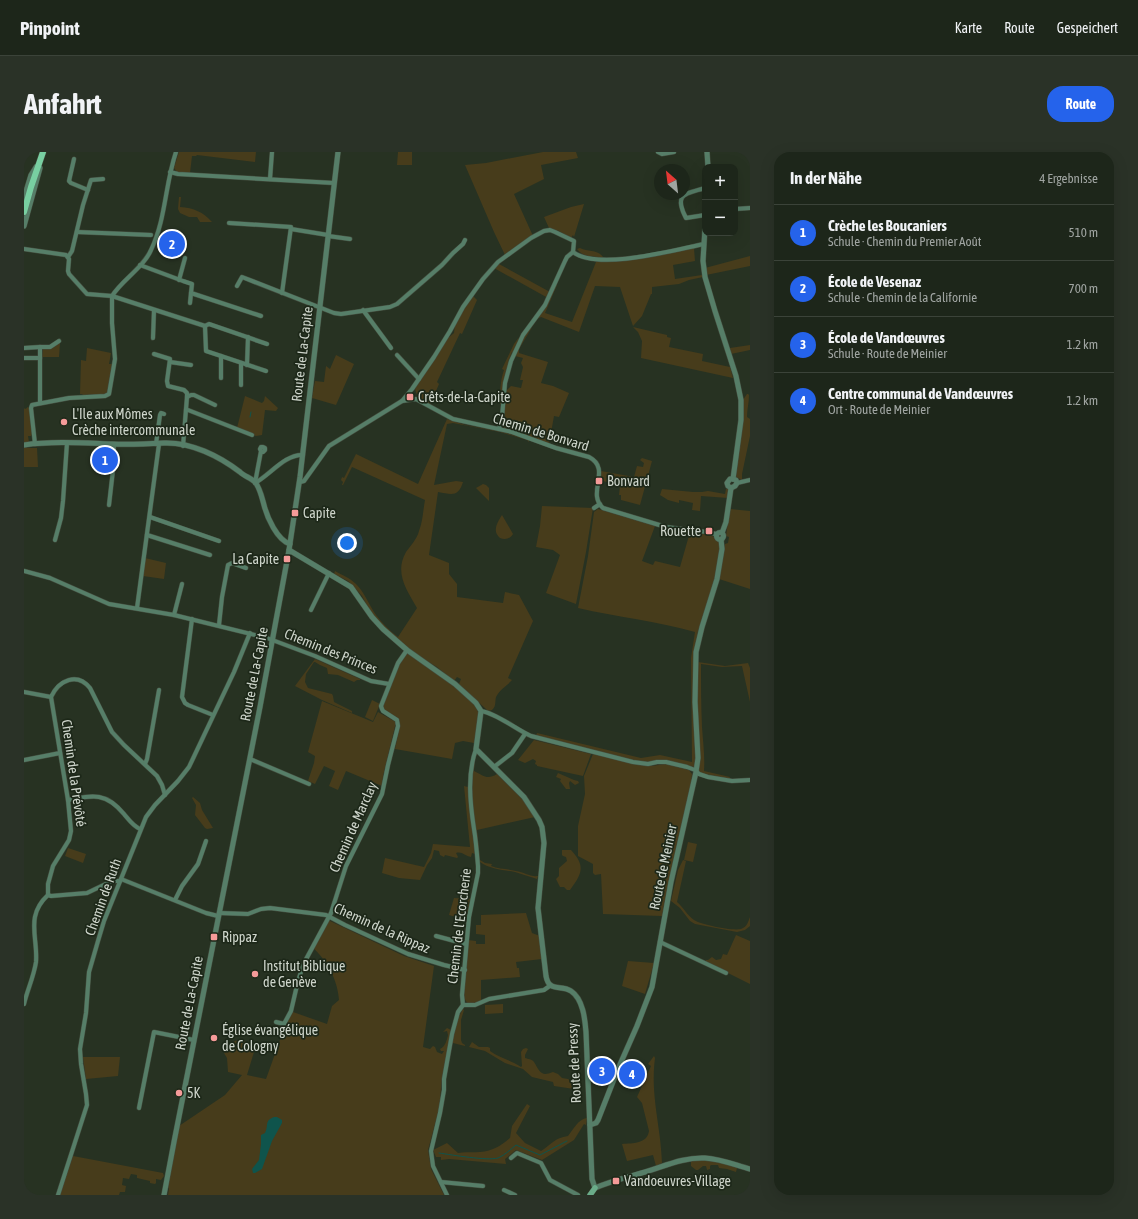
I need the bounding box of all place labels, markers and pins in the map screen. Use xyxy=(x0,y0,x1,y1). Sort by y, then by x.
pin: 2 xyxy=(159,229,185,259)
place label: Crêts-de-la-Capite xyxy=(418,389,510,405)
marker: Crêts-de-la-Capite xyxy=(405,392,415,402)
place label: L'Ile aux Mômes Crèche intercommunale xyxy=(72,406,195,438)
marker: L'Ile aux Mômes Crèche intercommunale xyxy=(59,417,69,427)
pin: 1 xyxy=(92,445,118,475)
place label: Bonvard xyxy=(607,473,650,489)
marker: Bonvard xyxy=(594,476,604,486)
place label: Capite xyxy=(303,505,336,521)
marker: Capite xyxy=(290,508,300,518)
place label: Rouette xyxy=(660,523,701,539)
marker: Rouette xyxy=(704,526,714,536)
place label: La Capite xyxy=(232,551,279,567)
marker: La Capite xyxy=(282,554,292,564)
place label: Rippaz xyxy=(222,929,257,945)
marker: Rippaz xyxy=(209,932,219,942)
place label: Institut Biblique de Genève xyxy=(263,958,345,990)
marker: Institut Biblique de Genève xyxy=(250,969,260,979)
place label: Église évangélique de Cologny xyxy=(222,1022,318,1054)
marker: Église évangélique de Cologny xyxy=(209,1033,219,1043)
pin: 3 xyxy=(589,1056,615,1086)
pin: 4 xyxy=(619,1059,645,1089)
place label: 5K xyxy=(187,1085,201,1101)
marker: 5K xyxy=(174,1088,184,1098)
place label: Vandoeuvres-Village xyxy=(624,1173,731,1189)
marker: Vandoeuvres-Village xyxy=(611,1176,621,1186)

